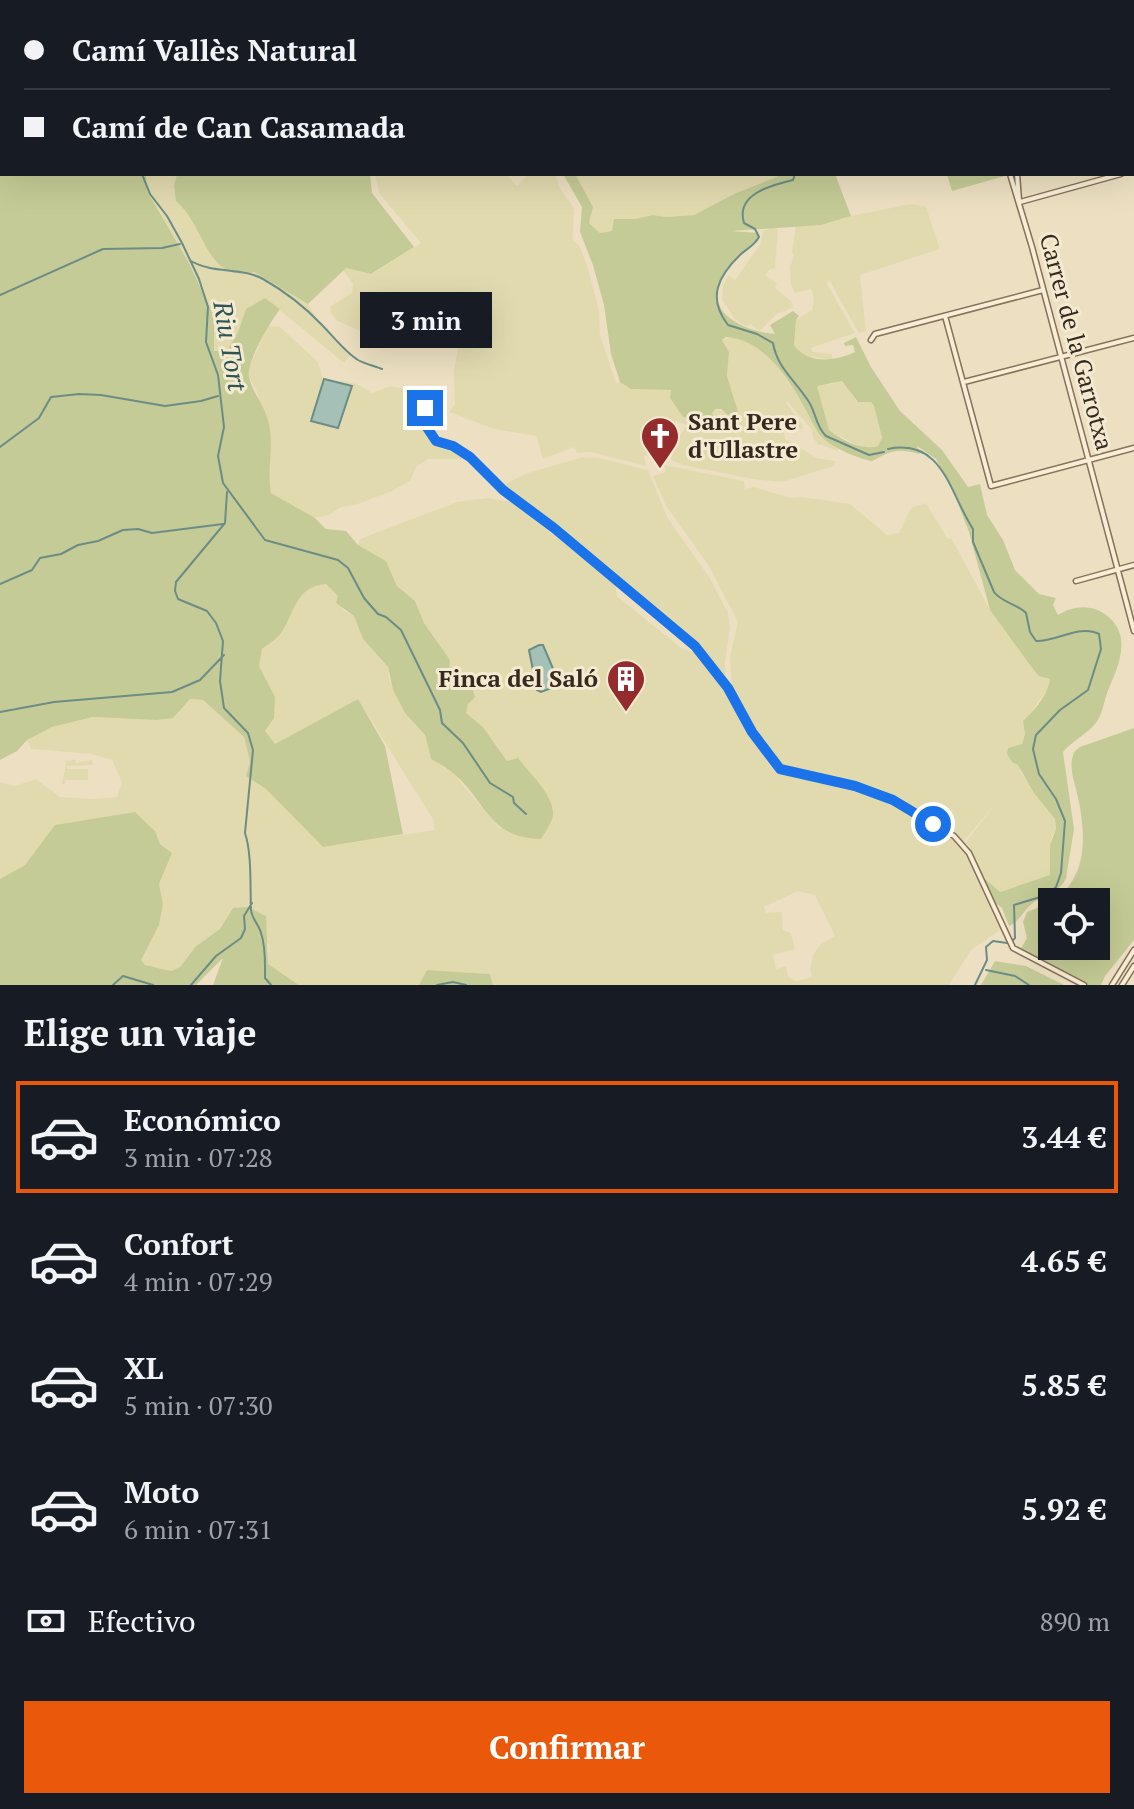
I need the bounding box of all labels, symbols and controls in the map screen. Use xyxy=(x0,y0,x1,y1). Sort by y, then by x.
text: Camí Vallès Natural xyxy=(72,30,357,70)
text: Camí de Can Casamada xyxy=(72,107,406,147)
street label: Carrer de la Garrotxa xyxy=(1033,230,1121,454)
callout: 3 min xyxy=(359,292,491,348)
water label: Riu Tort xyxy=(206,297,256,395)
text: 3 min xyxy=(390,303,462,337)
route end xyxy=(407,390,443,426)
place label: Sant Pere d'Ullastre xyxy=(688,405,798,465)
church icon: Sant Pere d'Ullastre xyxy=(639,415,681,470)
building icon: Finca del Saló xyxy=(605,658,647,713)
place label: Finca del Saló xyxy=(439,662,598,694)
route start xyxy=(915,806,951,842)
map controls xyxy=(1038,888,1110,960)
button: locate xyxy=(1038,888,1110,960)
text: Elige un viaje xyxy=(24,1009,257,1056)
text: Económico xyxy=(124,1100,281,1140)
icon: car xyxy=(28,1101,100,1173)
text: 3.44 € xyxy=(1021,1117,1106,1157)
text: 3 min · 07:28 xyxy=(124,1140,273,1174)
text: Confort xyxy=(124,1224,234,1264)
icon: car xyxy=(28,1225,100,1297)
text: 4.65 € xyxy=(1021,1241,1106,1281)
text: 4 min · 07:29 xyxy=(124,1264,273,1298)
text: XL xyxy=(124,1348,163,1388)
icon: car xyxy=(28,1349,100,1421)
text: 5.85 € xyxy=(1021,1365,1106,1405)
text: 5 min · 07:30 xyxy=(124,1388,273,1422)
text: Moto xyxy=(124,1472,199,1512)
icon: car xyxy=(28,1473,100,1545)
text: 5.92 € xyxy=(1021,1489,1106,1529)
text: 6 min · 07:31 xyxy=(124,1512,273,1546)
icon: cash xyxy=(24,1599,68,1643)
text: Efectivo xyxy=(88,1601,196,1641)
text: 890 m xyxy=(1040,1604,1110,1638)
button: Confirmar xyxy=(24,1701,1110,1793)

